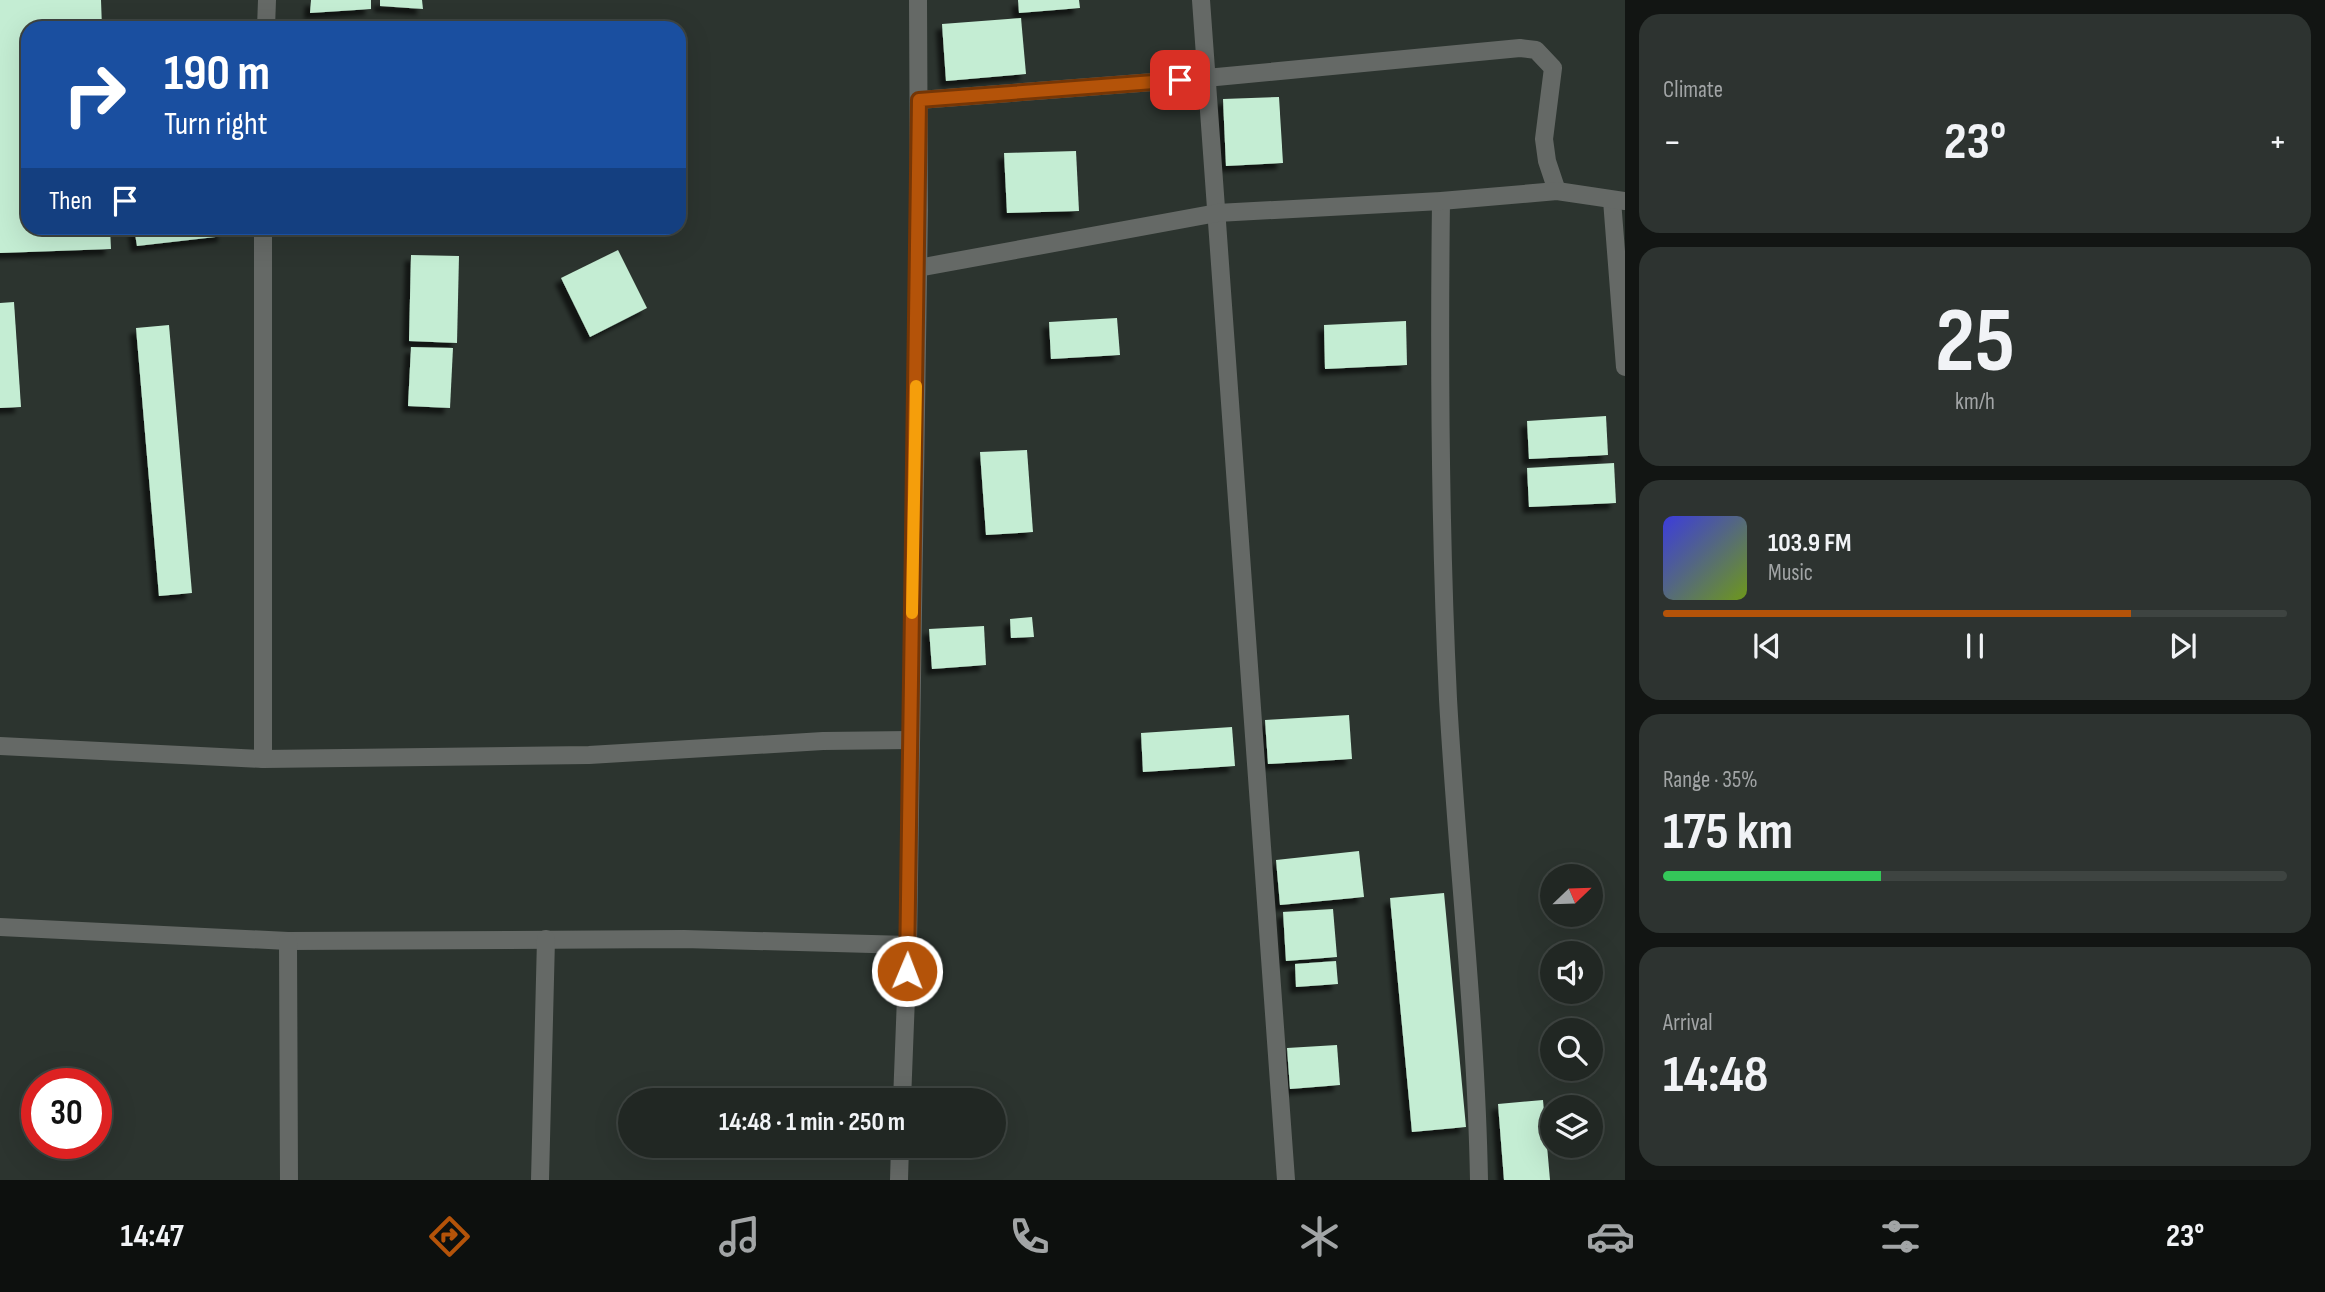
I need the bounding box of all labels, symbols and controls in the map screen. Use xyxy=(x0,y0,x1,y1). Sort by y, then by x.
text: 190 m xyxy=(164,45,270,104)
icon: right xyxy=(49,49,140,140)
pin xyxy=(1150,50,1210,110)
icon: arrive xyxy=(1161,61,1199,99)
text: Climate xyxy=(1663,76,1723,104)
text: Turn right xyxy=(164,105,268,144)
text: 23° xyxy=(1944,111,2006,174)
text: − xyxy=(1663,120,1682,165)
text: + xyxy=(2268,120,2287,165)
icon: arrive xyxy=(106,182,144,220)
text: Then xyxy=(49,186,92,217)
text: 25 xyxy=(1935,288,2015,397)
text: km/h xyxy=(1955,388,1995,416)
text: 103.9 FM xyxy=(1768,528,1851,559)
text: Music xyxy=(1768,559,1813,587)
icon: previous xyxy=(1748,627,1786,665)
icon: pause xyxy=(1956,627,1994,665)
icon: next xyxy=(2164,627,2202,665)
text: Range · 35% xyxy=(1663,766,1758,794)
text: 175 km xyxy=(1663,801,1793,864)
north arrow xyxy=(1540,864,1603,928)
map controls xyxy=(1540,864,1603,1158)
position arrow xyxy=(870,934,944,1008)
button: sound xyxy=(1540,941,1603,1004)
text: Arrival xyxy=(1663,1009,1712,1037)
button: search xyxy=(1540,1018,1603,1081)
text: 14:48 xyxy=(1663,1044,1768,1107)
speed limit sign: 30 xyxy=(21,1068,112,1159)
button: layers xyxy=(1540,1095,1603,1158)
text: 14:48 · 1 min · 250 m xyxy=(719,1107,905,1138)
icon: directions xyxy=(425,1212,474,1261)
icon: music xyxy=(715,1212,764,1261)
icon: phone xyxy=(1005,1212,1054,1261)
icon: climate xyxy=(1295,1212,1344,1261)
icon: car xyxy=(1586,1212,1635,1261)
icon: filters xyxy=(1876,1212,1925,1261)
text: 14:47 xyxy=(121,1217,184,1256)
text: 23° xyxy=(2166,1217,2204,1256)

